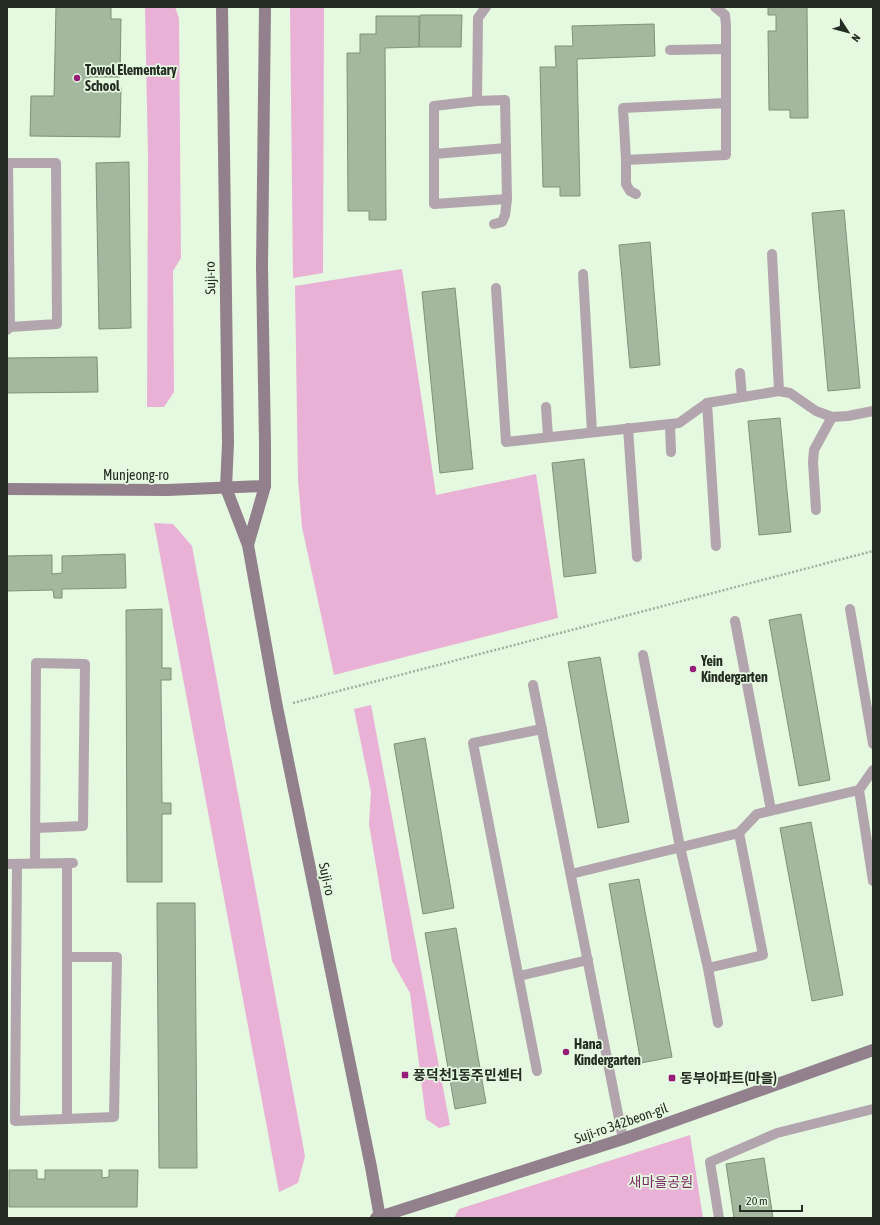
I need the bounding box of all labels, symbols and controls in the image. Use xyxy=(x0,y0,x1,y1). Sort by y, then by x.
north arrow xyxy=(828,12,868,52)
text: N xyxy=(849,32,863,44)
place label: Towol Elementary School xyxy=(85,62,177,94)
marker: Towol Elementary School xyxy=(72,73,82,83)
street label: Suji-ro xyxy=(202,261,218,295)
street label: Munjeong-ro xyxy=(103,467,169,483)
place label: Yein Kindergarten xyxy=(700,653,768,685)
marker: Yein Kindergarten xyxy=(688,664,698,674)
street label: Suji-ro xyxy=(316,861,338,897)
place label: Hana Kindergarten xyxy=(574,1036,641,1068)
marker: Hana Kindergarten xyxy=(561,1047,571,1057)
place label: 풍덕천1동주민센터 xyxy=(413,1067,523,1083)
marker: 풍덕천1동주민센터 xyxy=(400,1070,410,1080)
place label: 동부아파트(마을) xyxy=(680,1070,777,1086)
marker: 동부아파트(마을) xyxy=(667,1073,677,1083)
street label: Suji-ro 342beon-gil xyxy=(572,1099,670,1146)
park label: 새마을공원 xyxy=(629,1174,693,1190)
scale bar xyxy=(740,1187,802,1213)
text: 20 m xyxy=(746,1194,768,1208)

